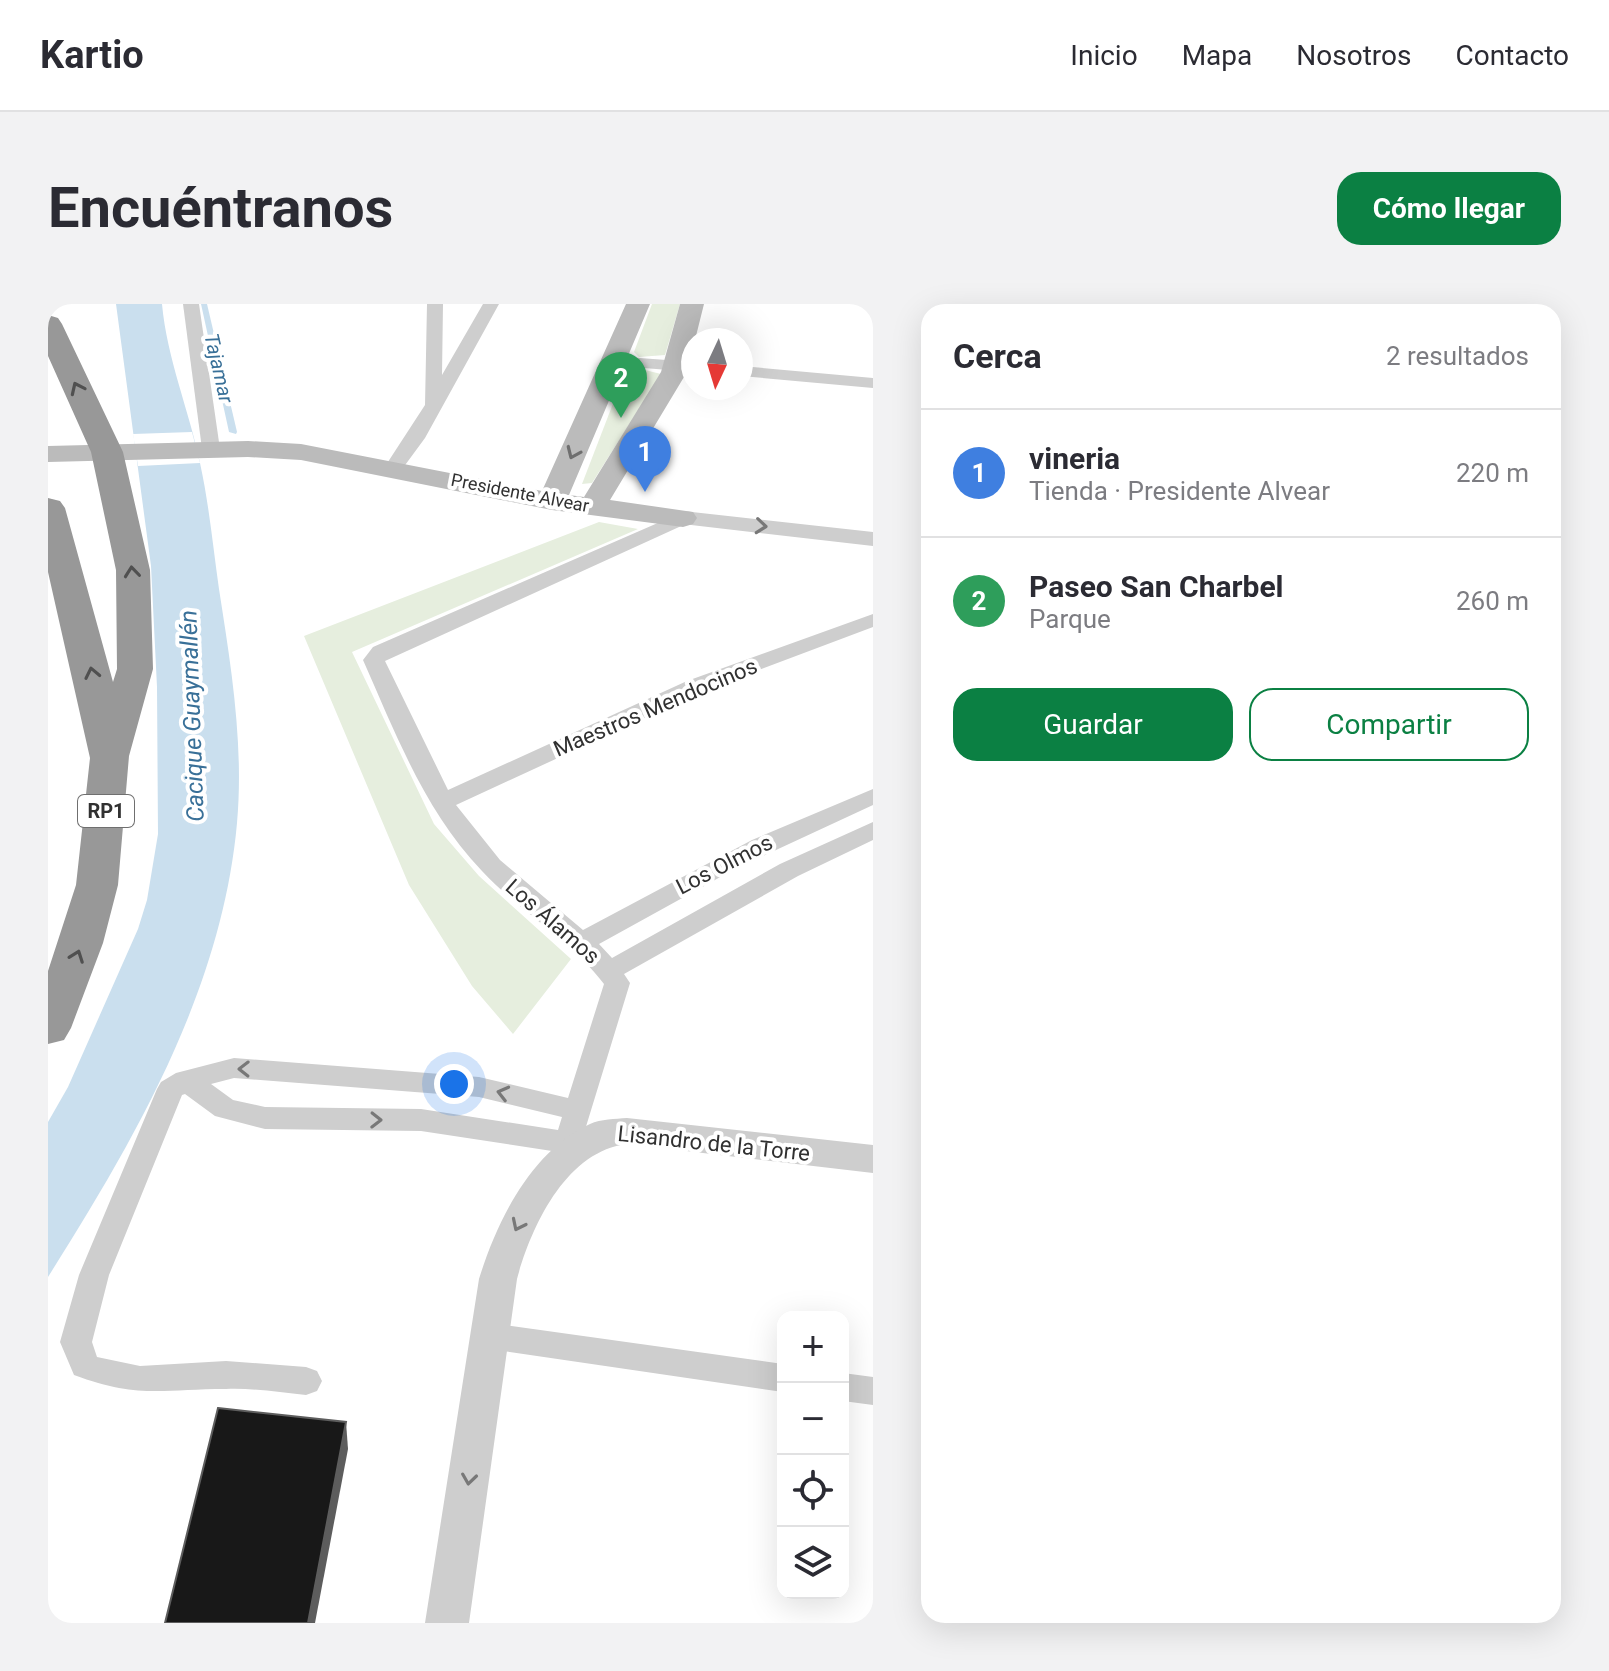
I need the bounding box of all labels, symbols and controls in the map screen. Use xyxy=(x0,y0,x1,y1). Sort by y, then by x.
text: Kartio xyxy=(40,33,144,77)
text: Inicio xyxy=(1070,39,1138,72)
text: Mapa xyxy=(1182,39,1252,72)
text: Nosotros xyxy=(1296,39,1411,72)
text: Contacto xyxy=(1455,39,1569,72)
button: Cómo llegar xyxy=(1337,172,1561,245)
text: Encuéntranos xyxy=(48,175,393,241)
north arrow xyxy=(681,328,753,400)
water label: Tajamar xyxy=(199,331,239,406)
text: Cerca xyxy=(953,336,1042,376)
text: 2 resultados xyxy=(1386,341,1529,371)
pin: 2 xyxy=(595,352,647,418)
one-way arrow xyxy=(71,382,87,396)
pin: 1 xyxy=(619,426,671,492)
text: vineria xyxy=(1029,441,1120,476)
one-way arrow xyxy=(567,444,583,459)
text: 1 xyxy=(972,458,986,488)
text: 220 m xyxy=(1456,458,1529,488)
street label: Presidente Alvear xyxy=(449,469,591,516)
text: Tienda · Presidente Alvear xyxy=(1029,476,1330,506)
one-way arrow xyxy=(755,518,768,535)
one-way arrow xyxy=(124,565,141,578)
text: Paseo San Charbel xyxy=(1029,569,1284,604)
text: 2 xyxy=(972,586,986,616)
text: 260 m xyxy=(1456,586,1529,616)
text: Parque xyxy=(1029,604,1111,634)
water label: Cacique Guaymallén xyxy=(174,610,210,822)
street label: Maestros Mendocinos xyxy=(550,653,761,762)
one-way arrow xyxy=(84,667,101,680)
button: Guardar xyxy=(953,688,1233,761)
button: Compartir xyxy=(1249,688,1529,761)
road number: RP1 xyxy=(78,795,134,827)
street label: Los Olmos xyxy=(672,829,777,899)
street label: Los Álamos xyxy=(501,874,605,969)
one-way arrow xyxy=(67,949,83,963)
one-way arrow xyxy=(237,1060,250,1078)
your location xyxy=(434,1064,474,1104)
one-way arrow xyxy=(496,1085,510,1102)
one-way arrow xyxy=(370,1111,383,1128)
street label: Lisandro de la Torre xyxy=(617,1121,811,1166)
one-way arrow xyxy=(512,1216,528,1231)
map controls xyxy=(777,1311,849,1599)
button: + xyxy=(777,1311,849,1383)
button: − xyxy=(777,1383,849,1455)
button: locate xyxy=(777,1455,849,1527)
one-way arrow xyxy=(461,1472,478,1485)
button: layers xyxy=(777,1527,849,1599)

